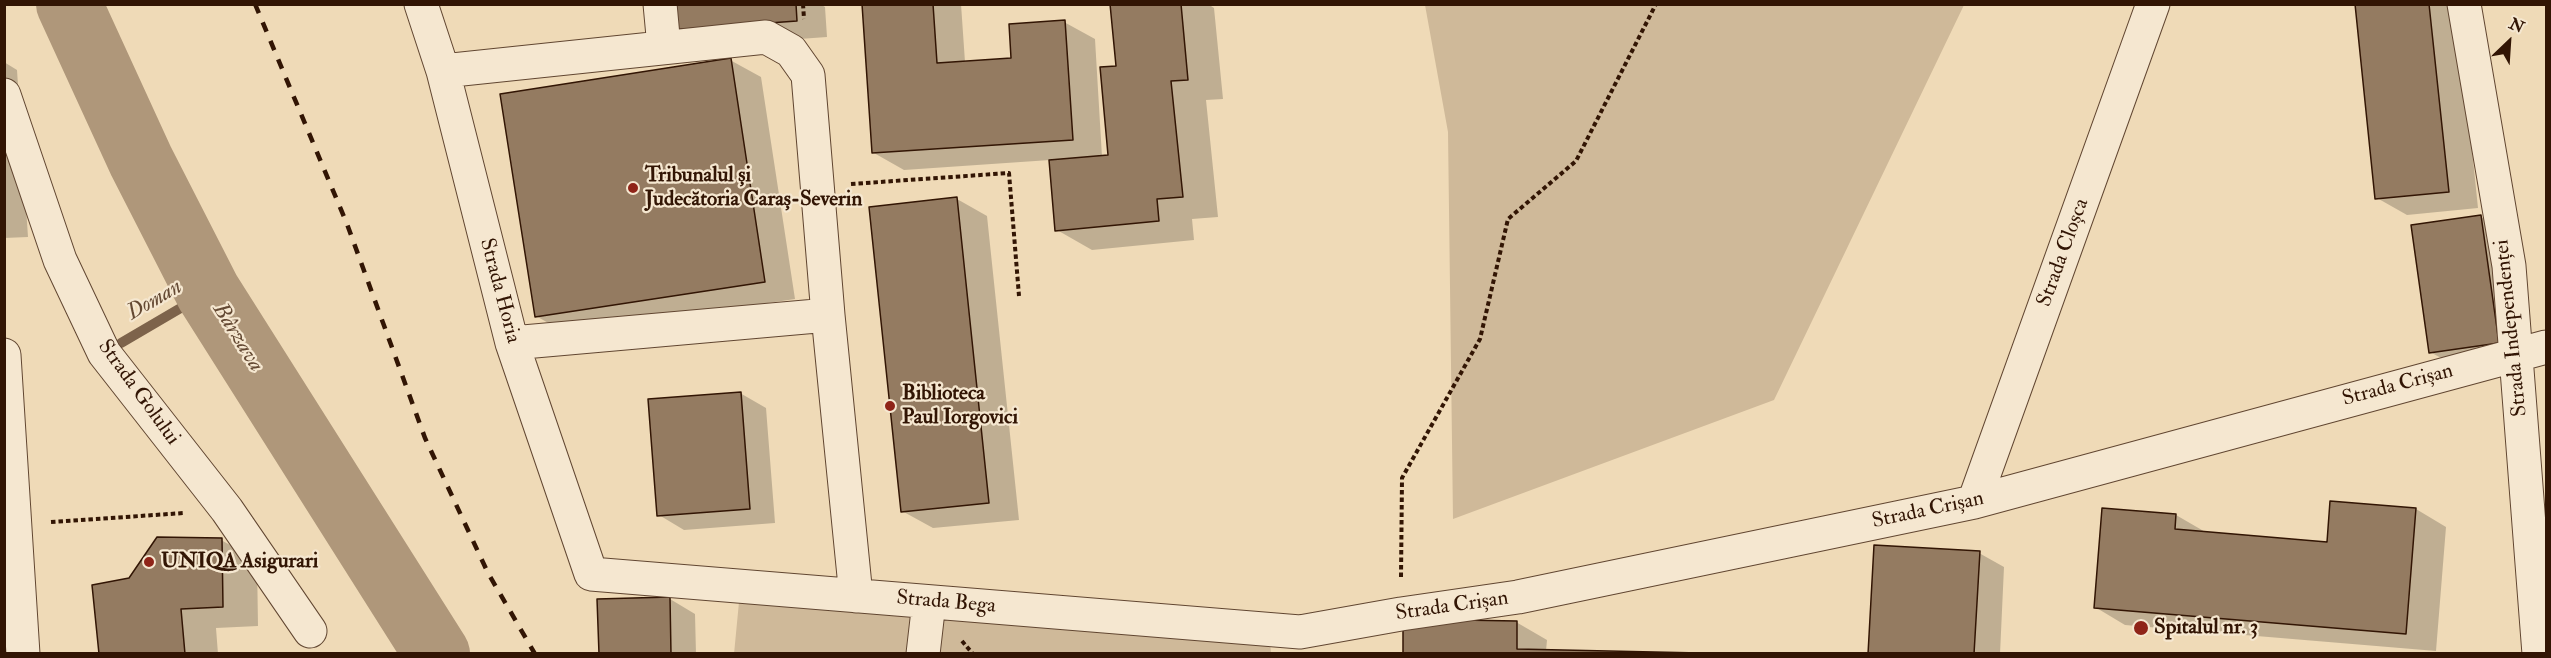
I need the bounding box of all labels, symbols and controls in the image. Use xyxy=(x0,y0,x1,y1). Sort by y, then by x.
north arrow xyxy=(2479,12,2539,72)
text: N xyxy=(2506,14,2527,38)
place label: Tribunalul și Judecătoria Caraș-Severin xyxy=(645,163,862,213)
marker: Tribunalul și Judecătoria Caraș-Severin xyxy=(626,181,640,195)
street label: Strada Cloșca xyxy=(2033,195,2095,311)
street label: Strada Horia xyxy=(473,236,525,346)
street label: Strada Independenței xyxy=(2490,238,2534,418)
water label: Doman xyxy=(123,275,187,327)
water label: Bârzava xyxy=(206,299,268,377)
street label: Strada Golului xyxy=(91,335,185,451)
street label: Strada Crișan xyxy=(2340,359,2456,413)
place label: Biblioteca Paul Iorgovici xyxy=(902,381,1018,431)
marker: Biblioteca Paul Iorgovici xyxy=(883,399,897,413)
street label: Strada Crișan xyxy=(1870,487,1986,535)
place label: UNIQA Asigurari xyxy=(161,549,318,575)
marker: UNIQA Asigurari xyxy=(142,555,156,569)
street label: Strada Bega xyxy=(895,586,997,620)
street label: Strada Crișan xyxy=(1394,587,1510,627)
place label: Spitalul nr. 3 xyxy=(2154,615,2258,641)
marker: Spitalul nr. 3 xyxy=(2132,619,2150,637)

